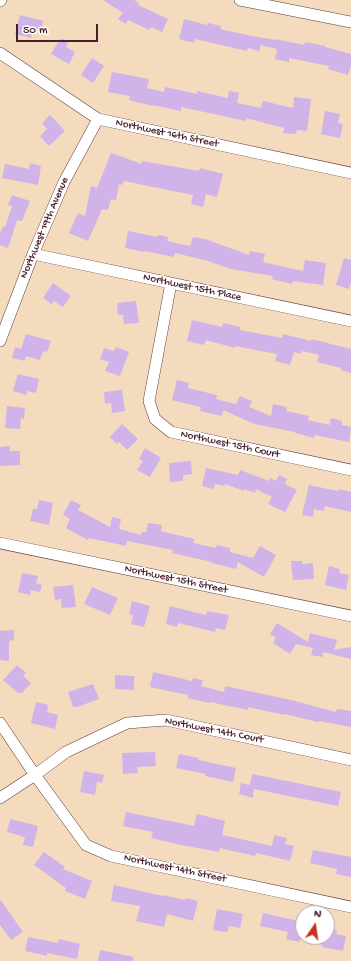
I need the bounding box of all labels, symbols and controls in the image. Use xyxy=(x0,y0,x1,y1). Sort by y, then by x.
scale bar xyxy=(18,16,100,42)
text: 50 m xyxy=(23,24,48,38)
street label: Northwest 16th Street xyxy=(114,117,220,151)
street label: Northwest 19th Avenue xyxy=(18,175,72,281)
street label: Northwest 15th Place xyxy=(142,271,242,305)
street label: Northwest 15th Court xyxy=(179,428,281,462)
street label: Northwest 15th Street xyxy=(123,563,229,597)
street label: Northwest 14th Court xyxy=(163,715,265,747)
street label: Northwest 14th Street xyxy=(123,852,227,886)
north arrow xyxy=(295,905,335,945)
text: N xyxy=(313,908,322,921)

